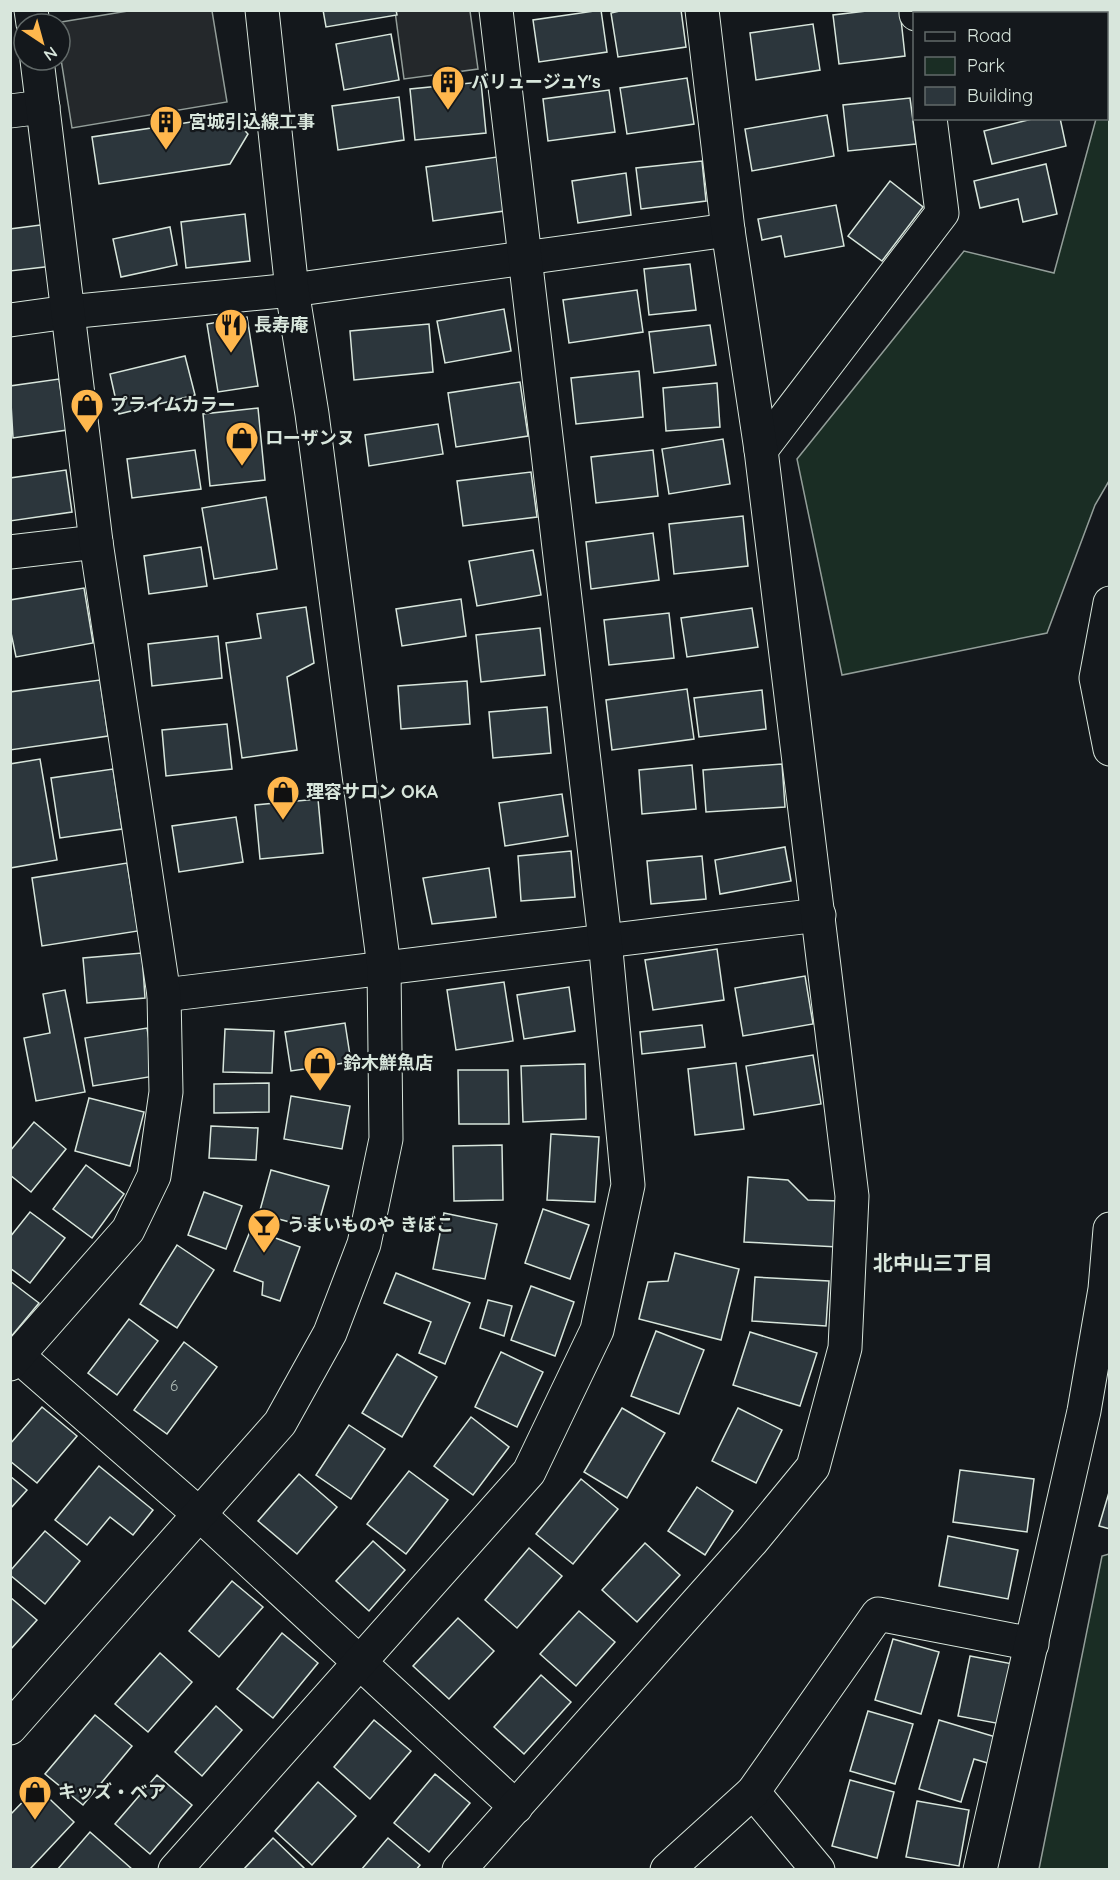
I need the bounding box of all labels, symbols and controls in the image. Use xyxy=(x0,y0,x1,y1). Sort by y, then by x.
north arrow xyxy=(12,12,72,72)
legend xyxy=(913,12,1108,120)
text: Road xyxy=(967,24,1012,47)
text: N xyxy=(40,43,61,66)
text: Park xyxy=(967,54,1005,77)
building icon: バリュージュY's xyxy=(430,64,466,111)
place label: バリュージュY's xyxy=(471,70,601,93)
text: Building xyxy=(967,84,1033,107)
building icon: 宮城引込線工事 xyxy=(148,104,184,151)
place label: 宮城引込線工事 xyxy=(189,110,315,133)
restaurant icon: 長寿庵 xyxy=(213,307,249,354)
place label: 長寿庵 xyxy=(254,313,308,336)
shop icon: プライムカラー xyxy=(69,387,105,434)
place label: プライムカラー xyxy=(110,393,236,416)
shop icon: ローザンヌ xyxy=(224,420,260,467)
place label: ローザンヌ xyxy=(265,426,355,449)
shop icon: 理容サロン OKA xyxy=(265,774,301,821)
place label: 理容サロン OKA xyxy=(306,780,438,803)
shop icon: 鈴木鮮魚店 xyxy=(302,1045,338,1092)
place label: 鈴木鮮魚店 xyxy=(343,1051,433,1074)
bar icon: うまいものや きぼこ xyxy=(246,1207,282,1254)
place label: うまいものや きぼこ xyxy=(287,1213,454,1236)
district label: 北中山三丁目 xyxy=(873,1250,993,1275)
house number: 6 xyxy=(170,1376,178,1395)
shop icon: キッズ・ベア xyxy=(17,1774,53,1821)
place label: キッズ・ベア xyxy=(58,1780,166,1803)

